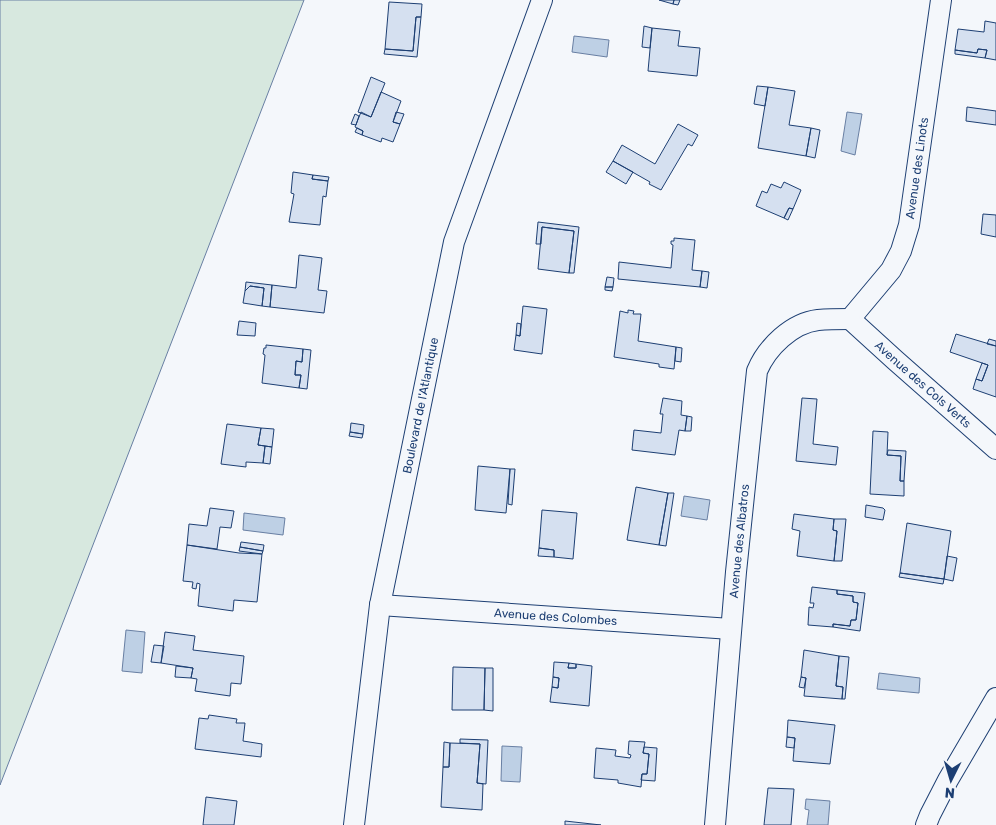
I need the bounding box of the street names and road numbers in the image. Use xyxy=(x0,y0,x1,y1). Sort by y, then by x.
street label: Avenue des Linots xyxy=(903,116,931,220)
street label: Boulevard de l'Atlantique xyxy=(400,336,441,475)
street label: Avenue des Cols Verts xyxy=(872,338,974,431)
street label: Avenue des Albatros xyxy=(727,483,752,599)
street label: Avenue des Colombes xyxy=(494,606,618,628)

